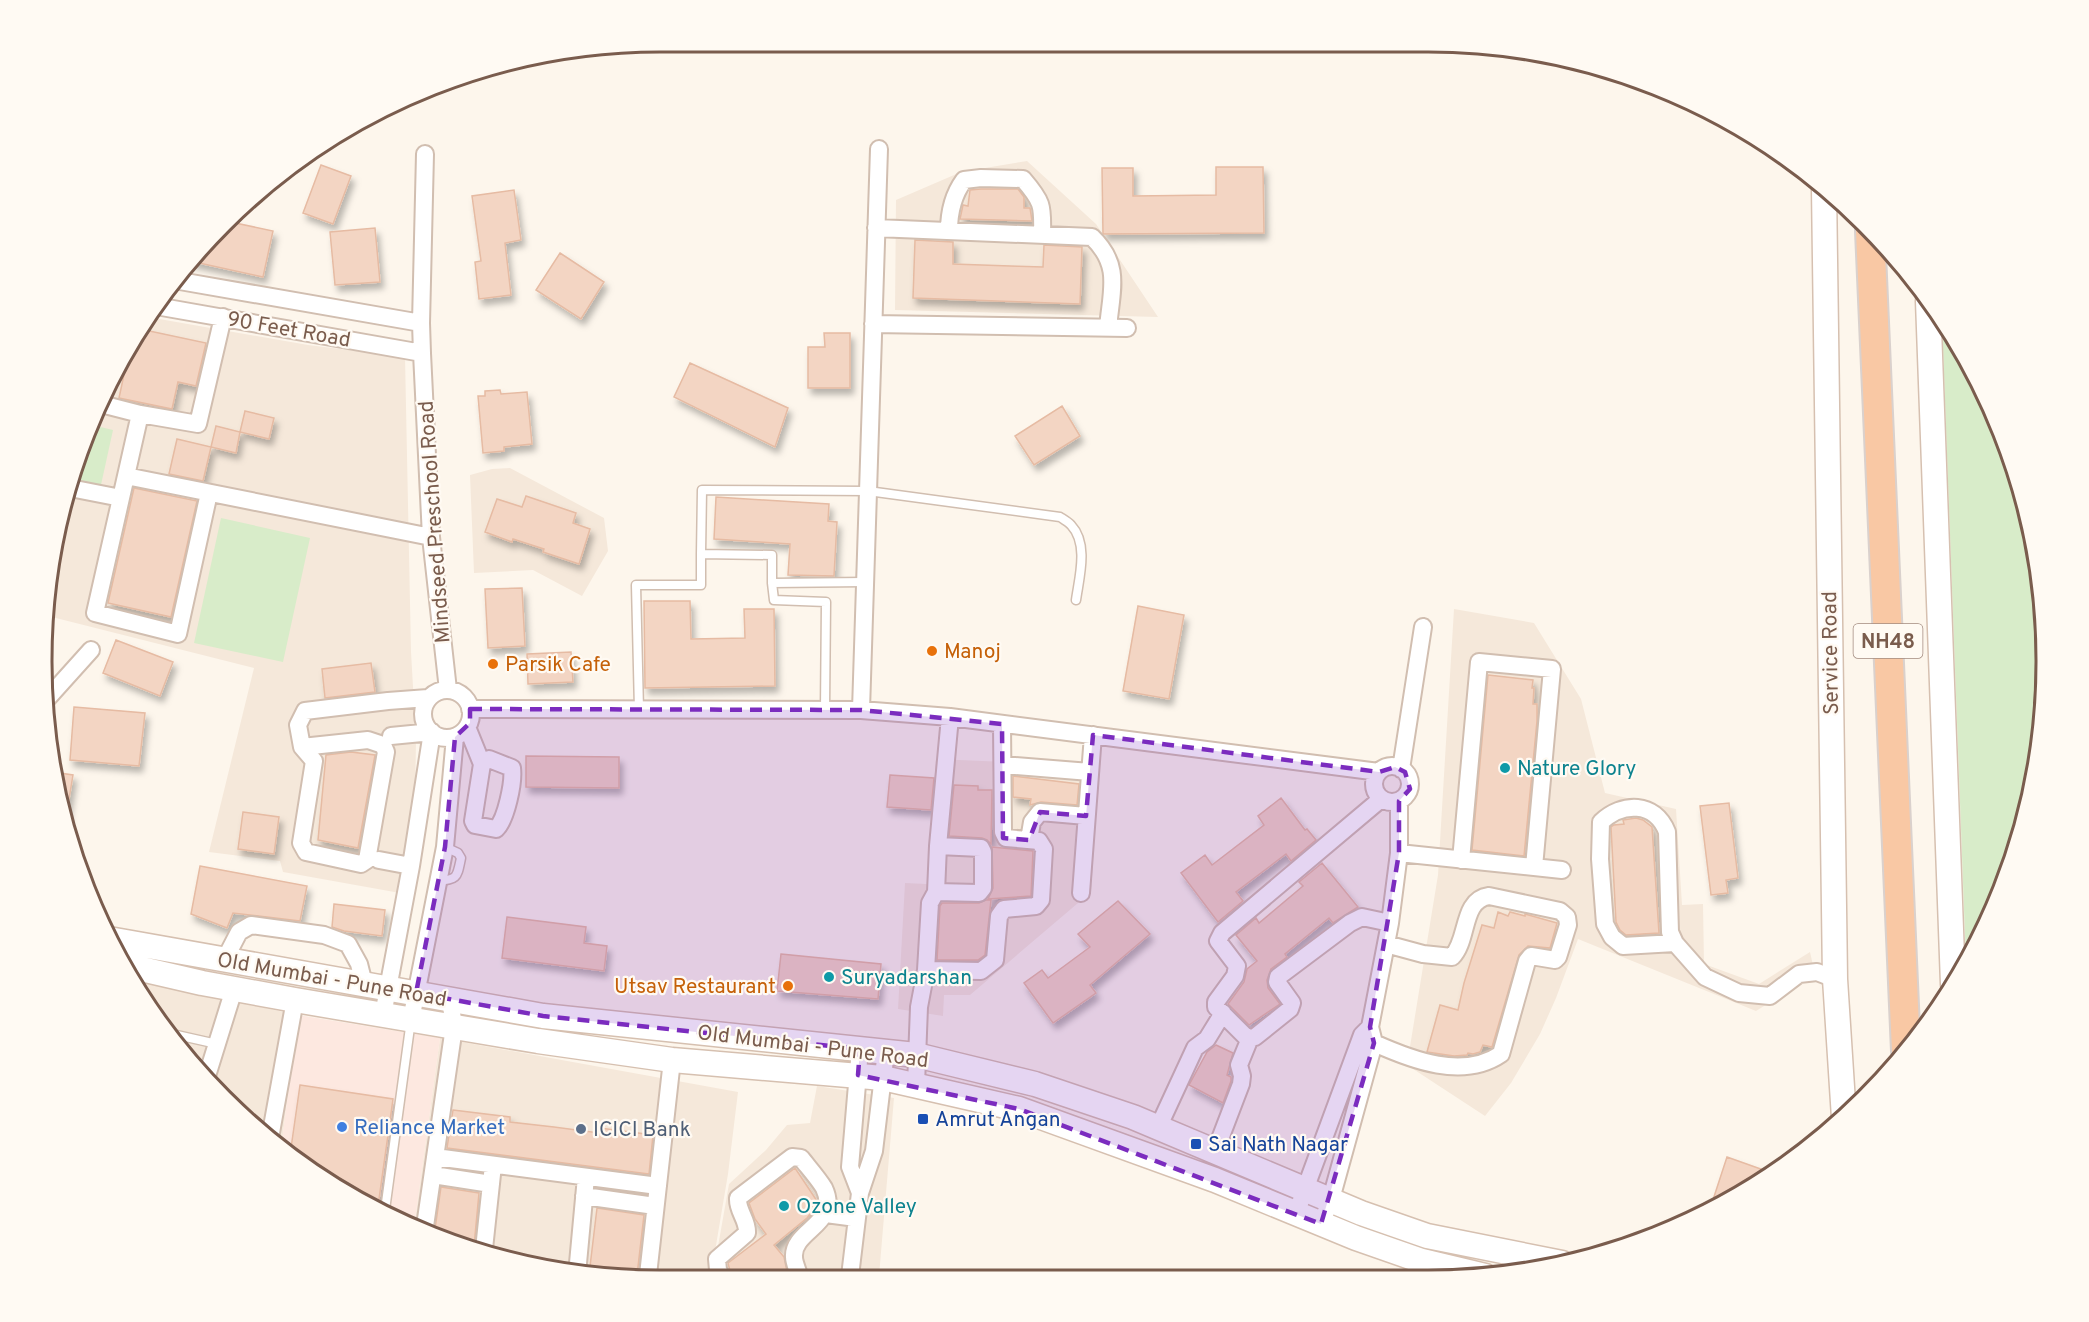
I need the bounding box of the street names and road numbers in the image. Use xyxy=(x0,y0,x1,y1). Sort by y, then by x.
street label: 90 Feet Road xyxy=(225,306,353,355)
street label: Mindseed Preschool Road xyxy=(414,400,457,644)
street label: Service Road xyxy=(1817,591,1846,715)
road number: NH48 xyxy=(1854,624,1922,658)
street label: Old Mumbai - Pune Road xyxy=(215,947,449,1014)
street label: Old Mumbai - Pune Road xyxy=(696,1020,930,1075)

